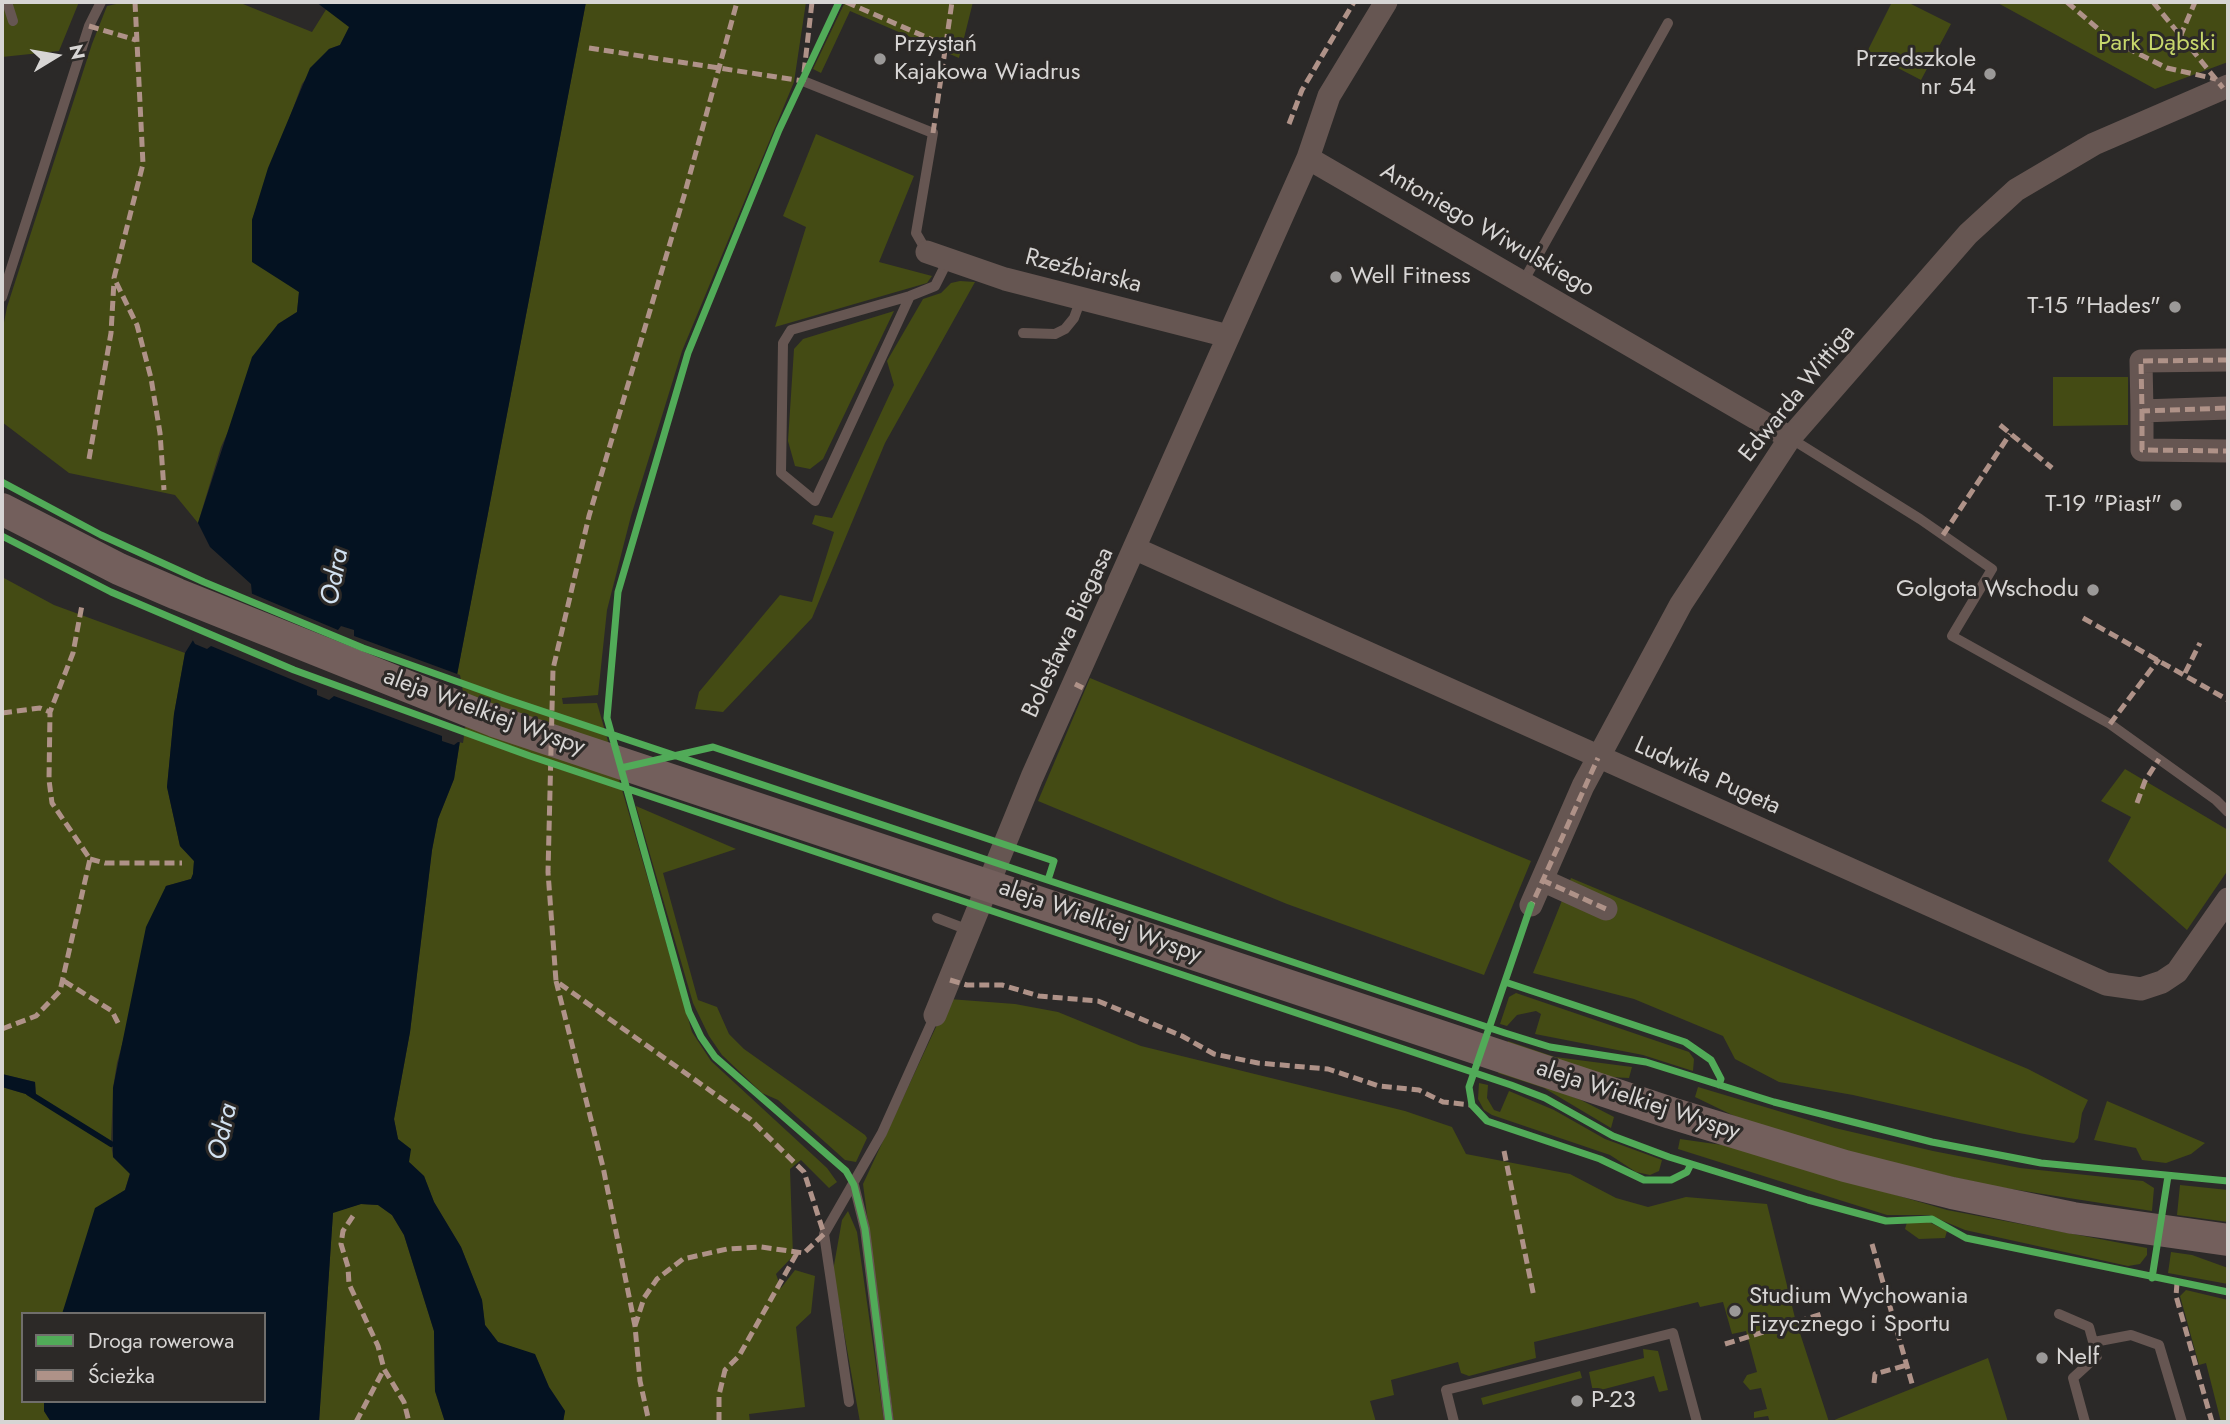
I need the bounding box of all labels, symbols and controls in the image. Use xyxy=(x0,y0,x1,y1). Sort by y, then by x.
north arrow xyxy=(21,21,91,91)
park label: Park Dąbski xyxy=(2098,30,2216,58)
place label: Przystań Kajakowa Wiadrus xyxy=(894,31,1080,87)
text: N xyxy=(62,42,92,62)
place label: Przedszkole nr 54 xyxy=(1856,46,1976,102)
marker: Przystań Kajakowa Wiadrus xyxy=(872,51,888,67)
marker: Przedszkole nr 54 xyxy=(1982,66,1998,82)
street label: Antoniego Wiwulskiego xyxy=(1375,158,1599,304)
street label: Rzeźbiarska xyxy=(1022,244,1144,300)
place label: Well Fitness xyxy=(1350,263,1471,291)
marker: Well Fitness xyxy=(1328,269,1344,285)
place label: T-15 "Hades" xyxy=(2027,293,2161,321)
marker: T-15 "Hades" xyxy=(2167,299,2183,315)
street label: Edwarda Wittiga xyxy=(1734,320,1862,468)
place label: T-19 "Piast" xyxy=(2045,491,2162,519)
marker: T-19 "Piast" xyxy=(2168,497,2184,513)
street label: Bolesława Biegasa xyxy=(1017,543,1121,723)
water label: Odra xyxy=(315,546,357,608)
place label: Golgota Wschodu xyxy=(1896,576,2079,604)
marker: Golgota Wschodu xyxy=(2085,582,2101,598)
street label: aleja Wielkiej Wyspy xyxy=(379,663,589,763)
street label: Ludwika Pugeta xyxy=(1629,732,1785,822)
street label: aleja Wielkiej Wyspy xyxy=(995,874,1205,970)
street label: aleja Wielkiej Wyspy xyxy=(1533,1055,1743,1147)
water label: Odra xyxy=(202,1101,246,1163)
place label: Studium Wychowania Fizycznego i Sportu xyxy=(1749,1283,1968,1339)
marker: Studium Wychowania Fizycznego i Sportu xyxy=(1727,1303,1743,1319)
legend xyxy=(21,1312,266,1403)
text: Droga rowerowa xyxy=(88,1326,234,1356)
place label: Nelf xyxy=(2056,1344,2099,1372)
marker: Nelf xyxy=(2034,1350,2050,1366)
text: Ścieżka xyxy=(88,1361,155,1391)
place label: P-23 xyxy=(1591,1387,1636,1415)
marker: P-23 xyxy=(1569,1393,1585,1409)

